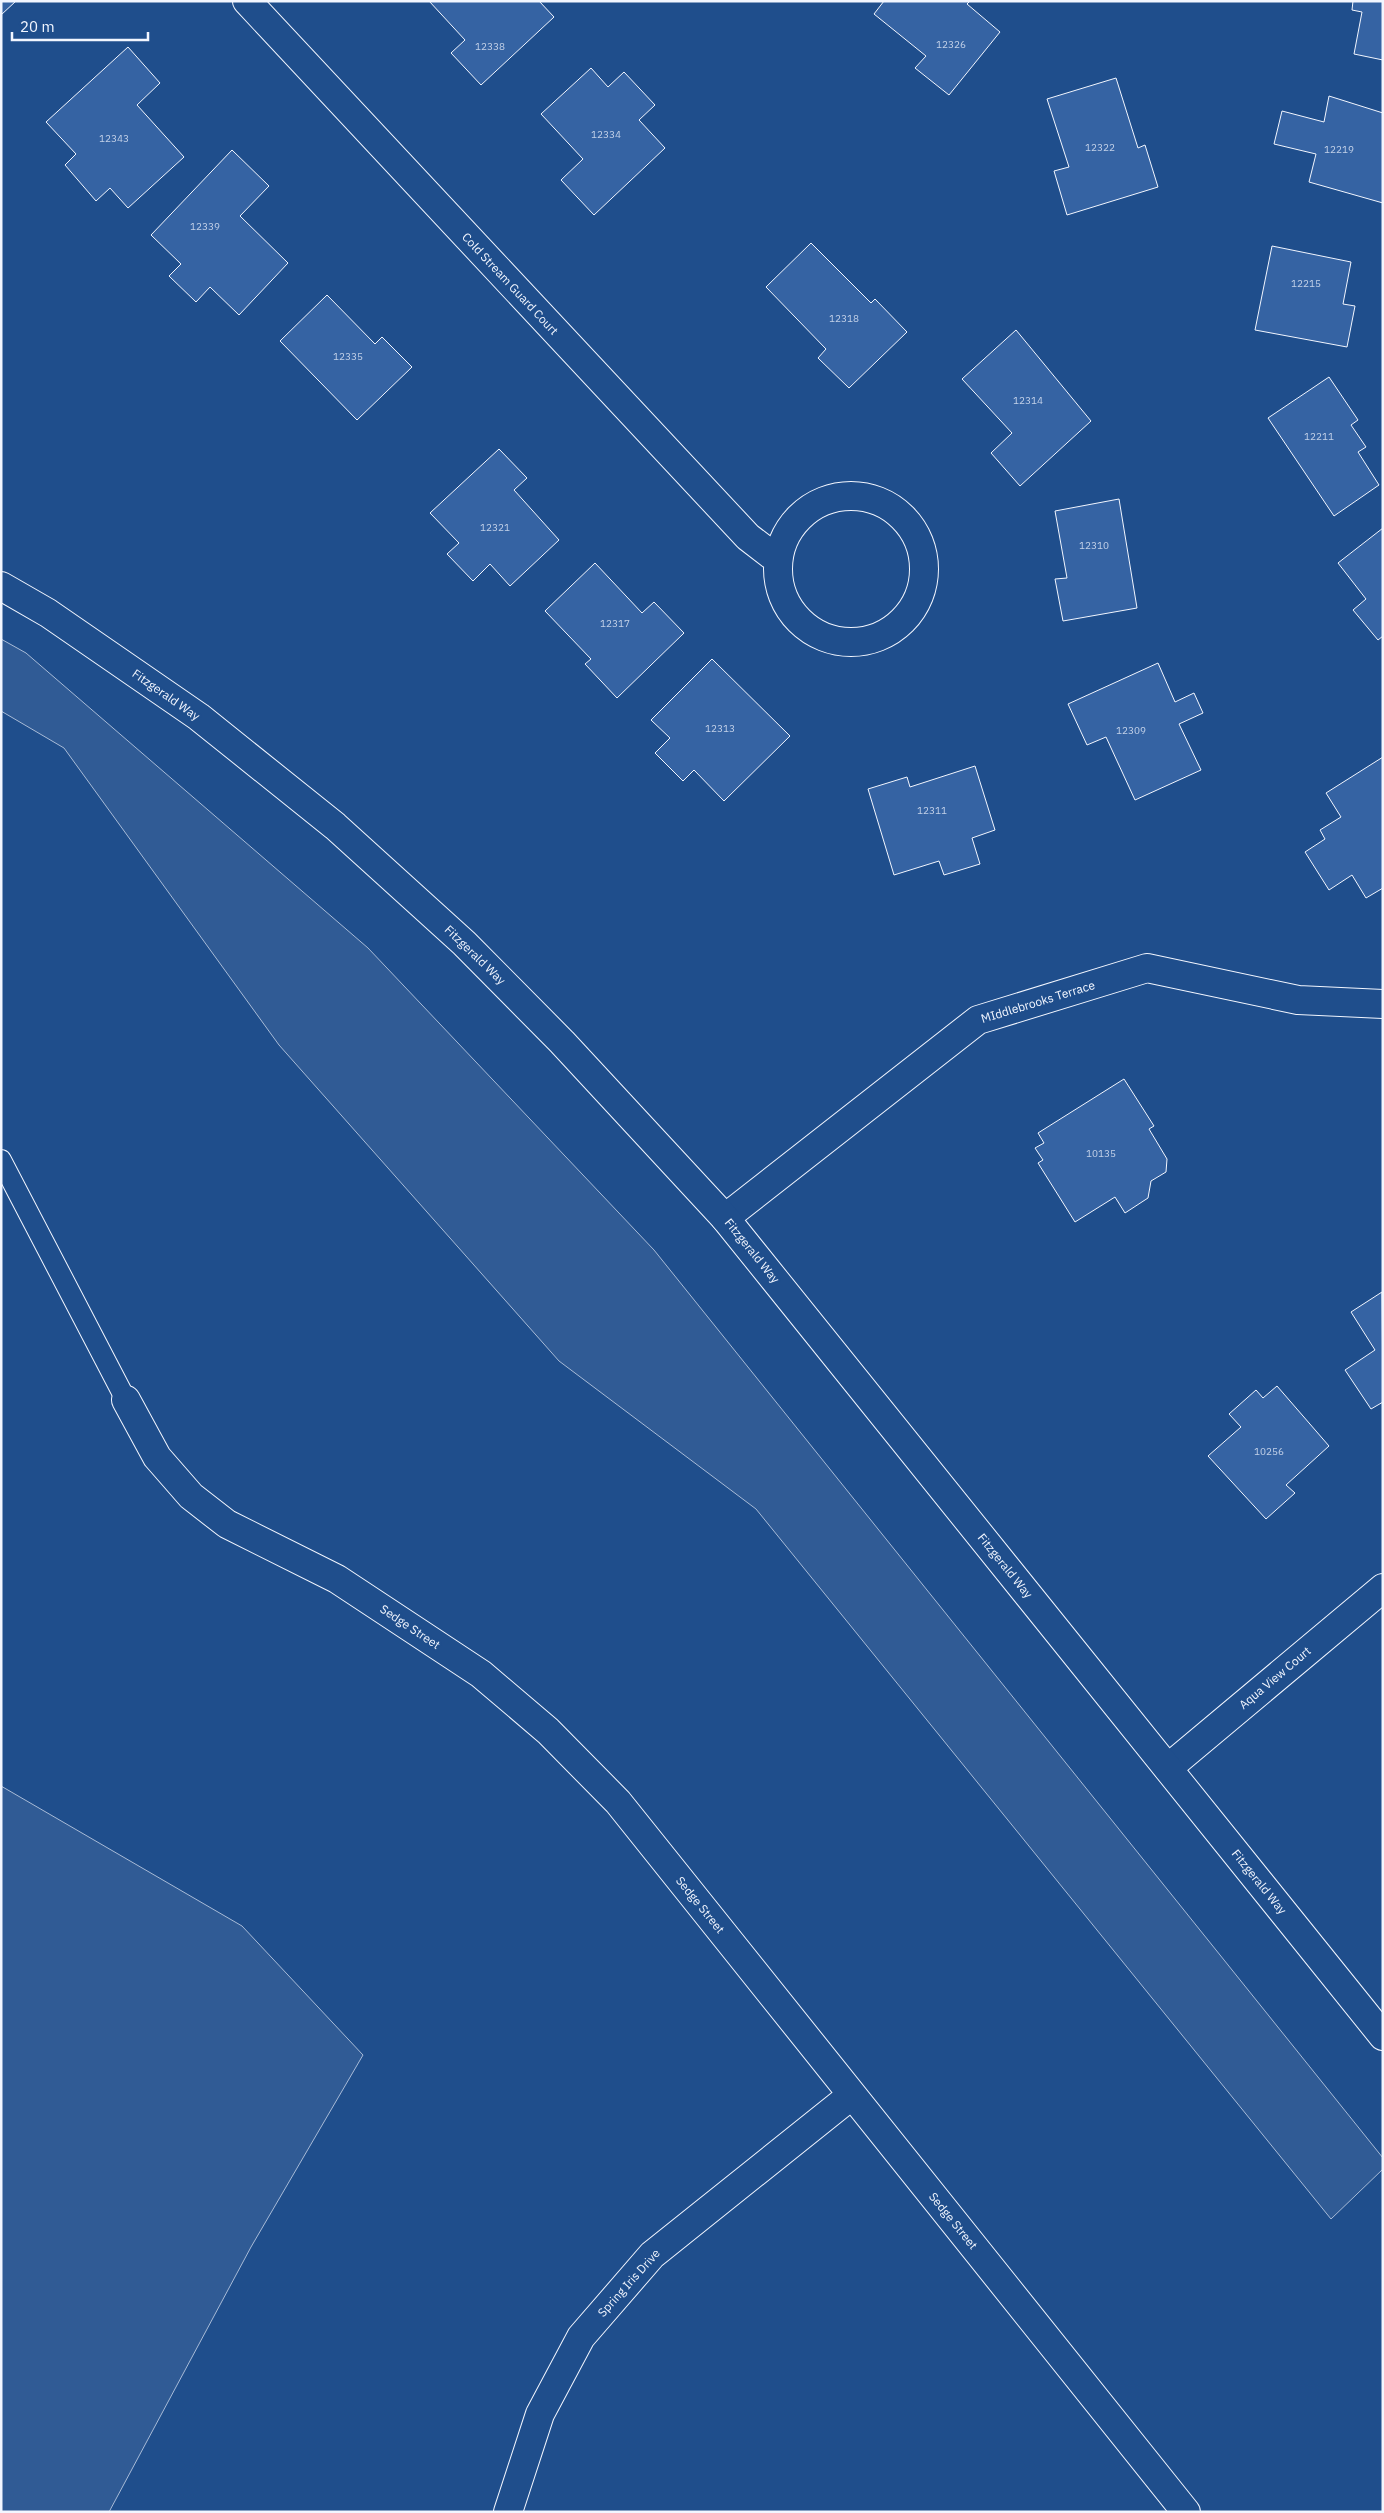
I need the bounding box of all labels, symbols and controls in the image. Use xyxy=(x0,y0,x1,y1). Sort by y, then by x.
scale bar xyxy=(12,10,149,42)
text: 20 m xyxy=(20,17,55,36)
house number: 12326 xyxy=(936,38,966,51)
house number: 12338 xyxy=(475,40,505,53)
house number: 12334 xyxy=(591,128,621,141)
house number: 12343 xyxy=(99,132,129,145)
house number: 12322 xyxy=(1085,141,1115,154)
house number: 12219 xyxy=(1324,143,1354,156)
house number: 12339 xyxy=(190,220,220,233)
street label: Cold Stream Guard Court xyxy=(459,229,562,338)
house number: 12215 xyxy=(1291,277,1321,290)
house number: 12318 xyxy=(829,312,859,325)
house number: 12335 xyxy=(333,350,363,363)
house number: 12314 xyxy=(1013,394,1043,407)
house number: 12211 xyxy=(1304,430,1334,443)
house number: 12321 xyxy=(480,521,510,534)
house number: 12310 xyxy=(1079,539,1109,552)
house number: 12317 xyxy=(600,617,630,630)
street label: Fitzgerald Way xyxy=(130,666,203,723)
house number: 12313 xyxy=(705,722,735,735)
house number: 12309 xyxy=(1116,724,1146,737)
house number: 12311 xyxy=(917,804,947,817)
street label: Fitzgerald Way xyxy=(442,922,509,988)
street label: MIddlebrooks Terrace xyxy=(979,977,1097,1026)
house number: 10135 xyxy=(1086,1147,1116,1160)
street label: Fitzgerald Way xyxy=(722,1215,783,1286)
house number: 10256 xyxy=(1254,1445,1284,1458)
street label: Fitzgerald Way xyxy=(975,1530,1036,1601)
street label: Sedge Street xyxy=(377,1601,443,1652)
street label: Aqua View Court xyxy=(1236,1643,1314,1712)
street label: Fitzgerald Way xyxy=(1229,1846,1290,1917)
street label: Sedge Street xyxy=(673,1873,728,1936)
street label: Sedge Street xyxy=(926,2189,981,2252)
street label: Spring Iris Drive xyxy=(594,2245,663,2320)

